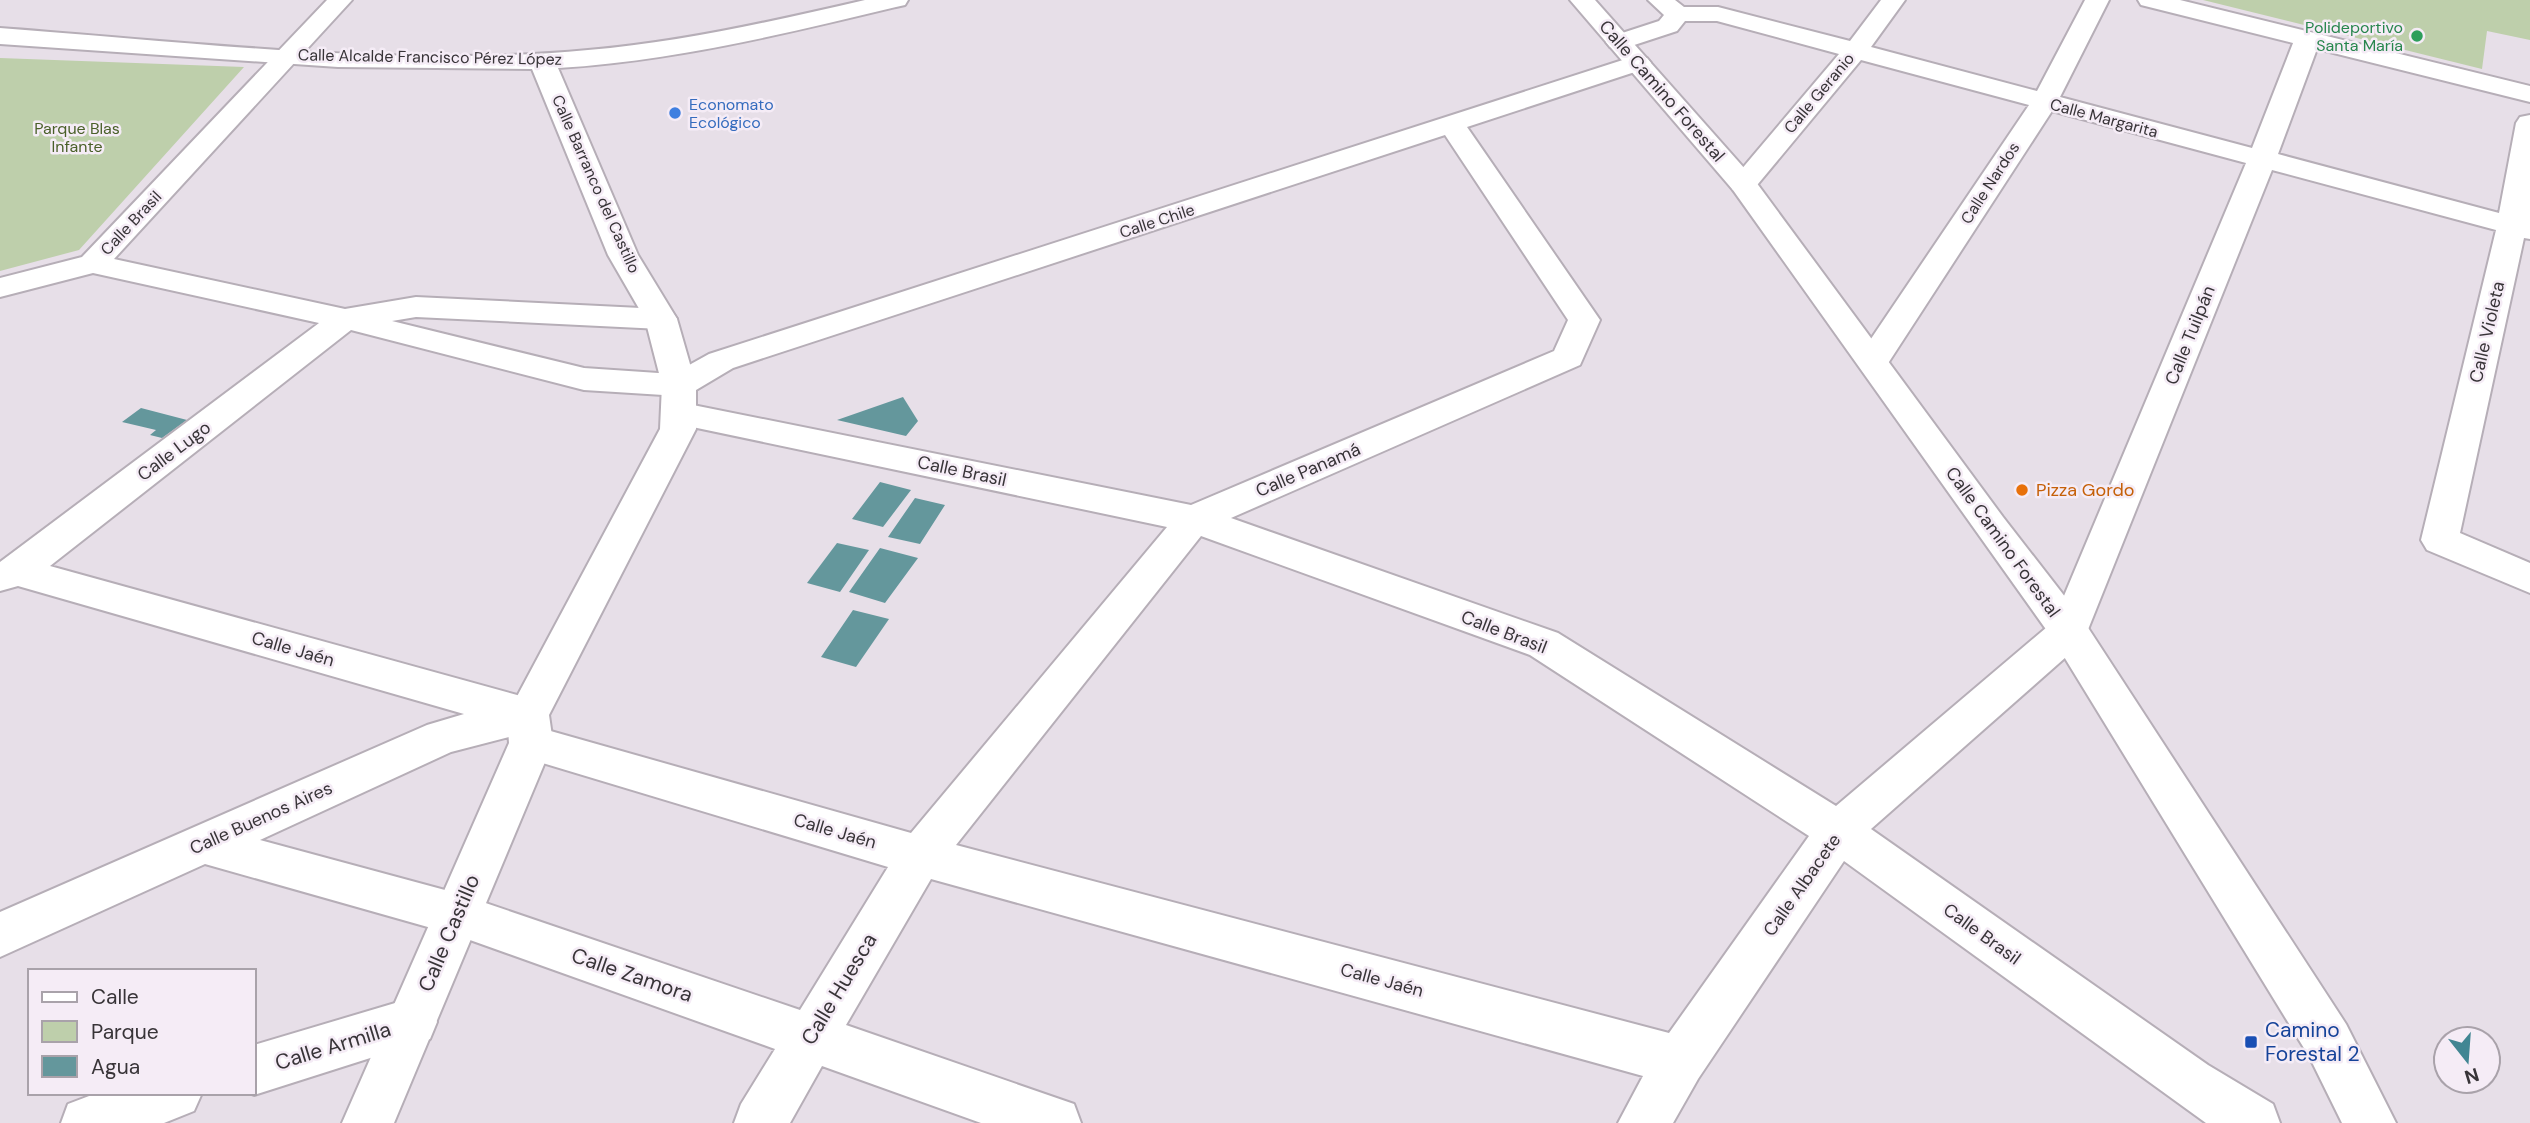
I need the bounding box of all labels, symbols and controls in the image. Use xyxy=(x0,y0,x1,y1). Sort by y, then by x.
street label: Calle Camino Forestal xyxy=(1594,15,1730,167)
place label: Polideportivo Santa María xyxy=(2305,17,2403,56)
marker: Polideportivo Santa María xyxy=(2409,28,2425,44)
street label: Calle Alcalde Francisco Pérez López xyxy=(298,44,562,70)
street label: Calle Geranio xyxy=(1779,48,1859,138)
street label: Calle Barranco del Castillo xyxy=(547,91,645,277)
place label: Economato Ecológico xyxy=(689,94,774,133)
street label: Calle Margarita xyxy=(2048,94,2160,142)
marker: Economato Ecológico xyxy=(667,105,683,121)
park label: Parque Blas Infante xyxy=(34,118,120,157)
street label: Calle Nardos xyxy=(1956,138,2024,228)
street label: Calle Brasil xyxy=(96,186,166,260)
street label: Calle Chile xyxy=(1117,199,1197,243)
street label: Calle Violeta xyxy=(2464,279,2510,385)
street label: Calle Tuilpán xyxy=(2159,282,2221,388)
street label: Calle Lugo xyxy=(132,416,216,486)
street label: Calle Panamá xyxy=(1252,437,1364,503)
street label: Calle Brasil xyxy=(915,450,1009,492)
street label: Calle Camino Forestal xyxy=(1940,462,2066,622)
place label: Pizza Gordo xyxy=(2036,478,2134,502)
marker: Pizza Gordo xyxy=(2014,482,2030,498)
street label: Calle Brasil xyxy=(1457,605,1551,659)
street label: Calle Jaén xyxy=(249,626,337,672)
street label: Calle Buenos Aires xyxy=(186,776,336,860)
street label: Calle Jaén xyxy=(791,808,879,854)
street label: Calle Albacete xyxy=(1758,829,1846,941)
street label: Calle Castillo xyxy=(412,870,486,996)
street label: Calle Brasil xyxy=(1938,898,2026,970)
street label: Calle Huesca xyxy=(795,928,883,1050)
street label: Calle Zamora xyxy=(568,941,696,1009)
street label: Calle Jaén xyxy=(1338,957,1426,1003)
legend xyxy=(28,969,256,1095)
text: Calle xyxy=(91,983,139,1011)
street label: Calle Armilla xyxy=(272,1015,394,1077)
place label: Camino Forestal 2 xyxy=(2265,1016,2360,1068)
text: Parque xyxy=(91,1018,159,1046)
north arrow xyxy=(2432,1025,2502,1095)
marker: Camino Forestal 2 xyxy=(2243,1034,2259,1050)
text: Agua xyxy=(91,1053,140,1081)
text: N xyxy=(2462,1062,2482,1090)

